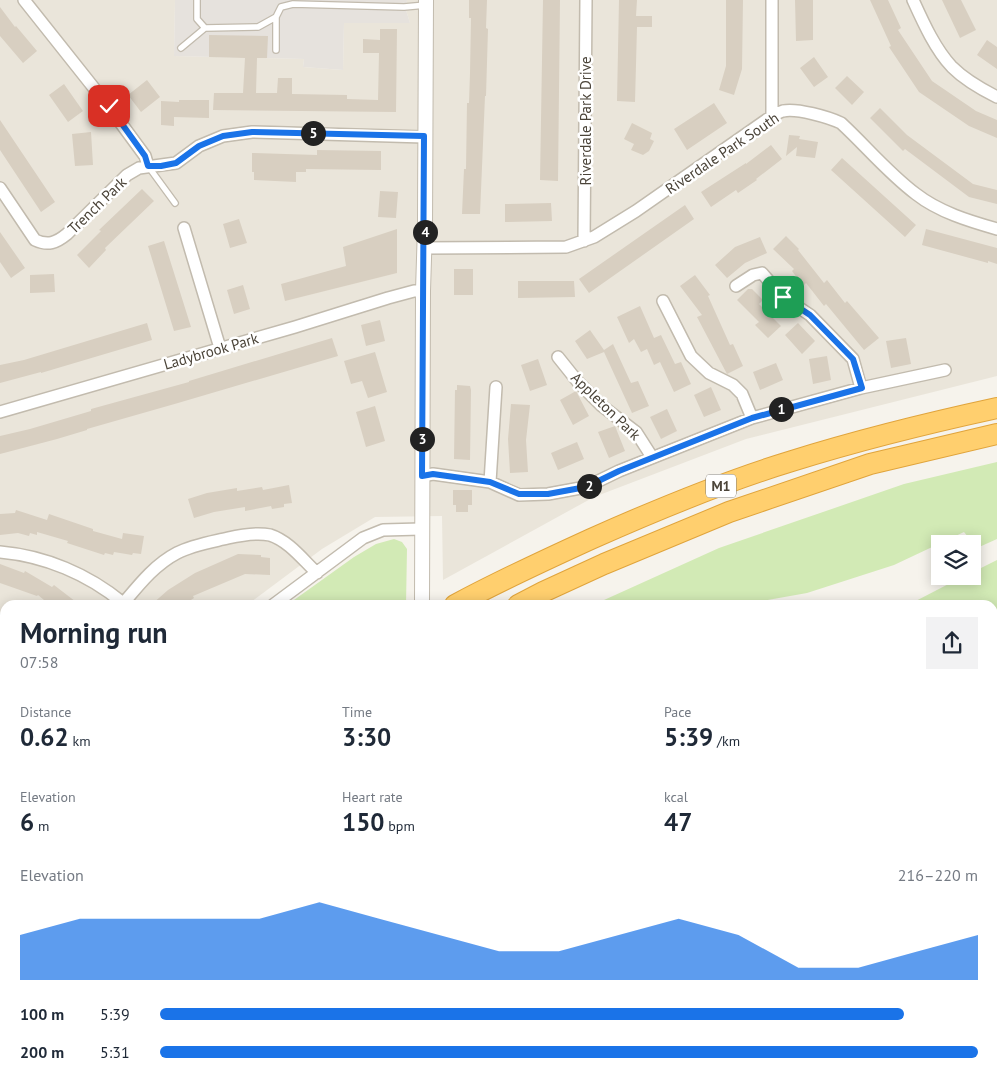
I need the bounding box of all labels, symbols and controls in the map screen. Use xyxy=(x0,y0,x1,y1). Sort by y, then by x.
street label: Riverdale Park Drive xyxy=(576,56,595,186)
pin xyxy=(88,85,130,127)
icon: check xyxy=(95,92,123,120)
street label: Riverdale Park South xyxy=(662,108,782,198)
pin: 5 xyxy=(300,120,326,146)
text: 5 xyxy=(310,124,317,142)
street label: Trench Park xyxy=(64,172,131,238)
pin: 4 xyxy=(412,220,438,244)
text: 4 xyxy=(422,223,429,241)
pin xyxy=(762,276,804,318)
icon: arrive xyxy=(769,283,797,311)
street label: Ladybrook Park xyxy=(161,328,261,374)
street label: Appleton Park xyxy=(567,368,645,445)
pin: 1 xyxy=(768,396,794,422)
text: 1 xyxy=(778,400,785,418)
pin: 3 xyxy=(410,426,434,452)
text: 3 xyxy=(419,430,426,448)
pin: 2 xyxy=(576,474,602,498)
road number: M1 xyxy=(706,474,736,498)
text: 2 xyxy=(586,477,593,495)
map controls xyxy=(931,535,981,585)
button: layers xyxy=(931,535,981,585)
text: Morning run xyxy=(20,614,168,651)
button: share xyxy=(926,617,978,669)
text: 07:58 xyxy=(20,652,58,672)
text: Distance xyxy=(20,703,71,721)
text: Time xyxy=(342,703,372,721)
text: Pace xyxy=(664,703,691,721)
text: 0.62 xyxy=(20,721,69,753)
text: 3:30 xyxy=(342,721,391,753)
text: 5:39 xyxy=(664,721,713,753)
text: km xyxy=(69,732,91,750)
text: /km xyxy=(713,732,740,750)
text: Elevation xyxy=(20,788,76,806)
text: Heart rate xyxy=(342,788,403,806)
text: kcal xyxy=(664,788,688,806)
text: 6 xyxy=(20,806,34,838)
text: 150 xyxy=(342,806,385,838)
text: 47 xyxy=(664,806,692,838)
text: m xyxy=(34,817,49,835)
text: bpm xyxy=(385,817,415,835)
text: Elevation xyxy=(20,865,84,885)
text: 216–220 m xyxy=(898,865,978,885)
text: 100 m xyxy=(20,1004,64,1024)
text: 5:39 xyxy=(100,1004,130,1024)
text: 200 m xyxy=(20,1042,64,1062)
text: 5:31 xyxy=(100,1042,130,1062)

